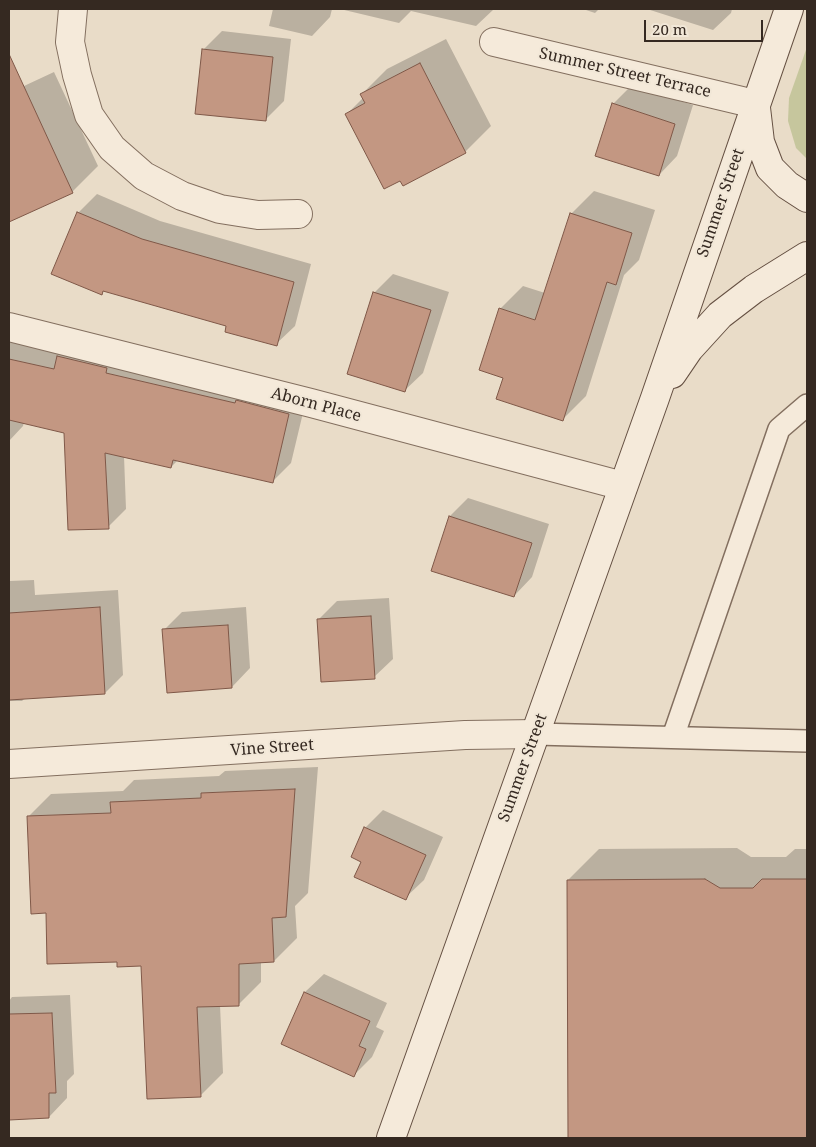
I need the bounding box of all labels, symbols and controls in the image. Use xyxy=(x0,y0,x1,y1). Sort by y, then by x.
scale bar xyxy=(646,10,765,42)
text: 20 m xyxy=(652,19,687,39)
street label: Summer Street Terrace xyxy=(537,44,713,102)
street label: Summer Street xyxy=(693,146,749,260)
street label: Aborn Place xyxy=(269,384,363,426)
street label: Summer Street xyxy=(494,711,552,825)
street label: Vine Street xyxy=(230,736,314,760)

